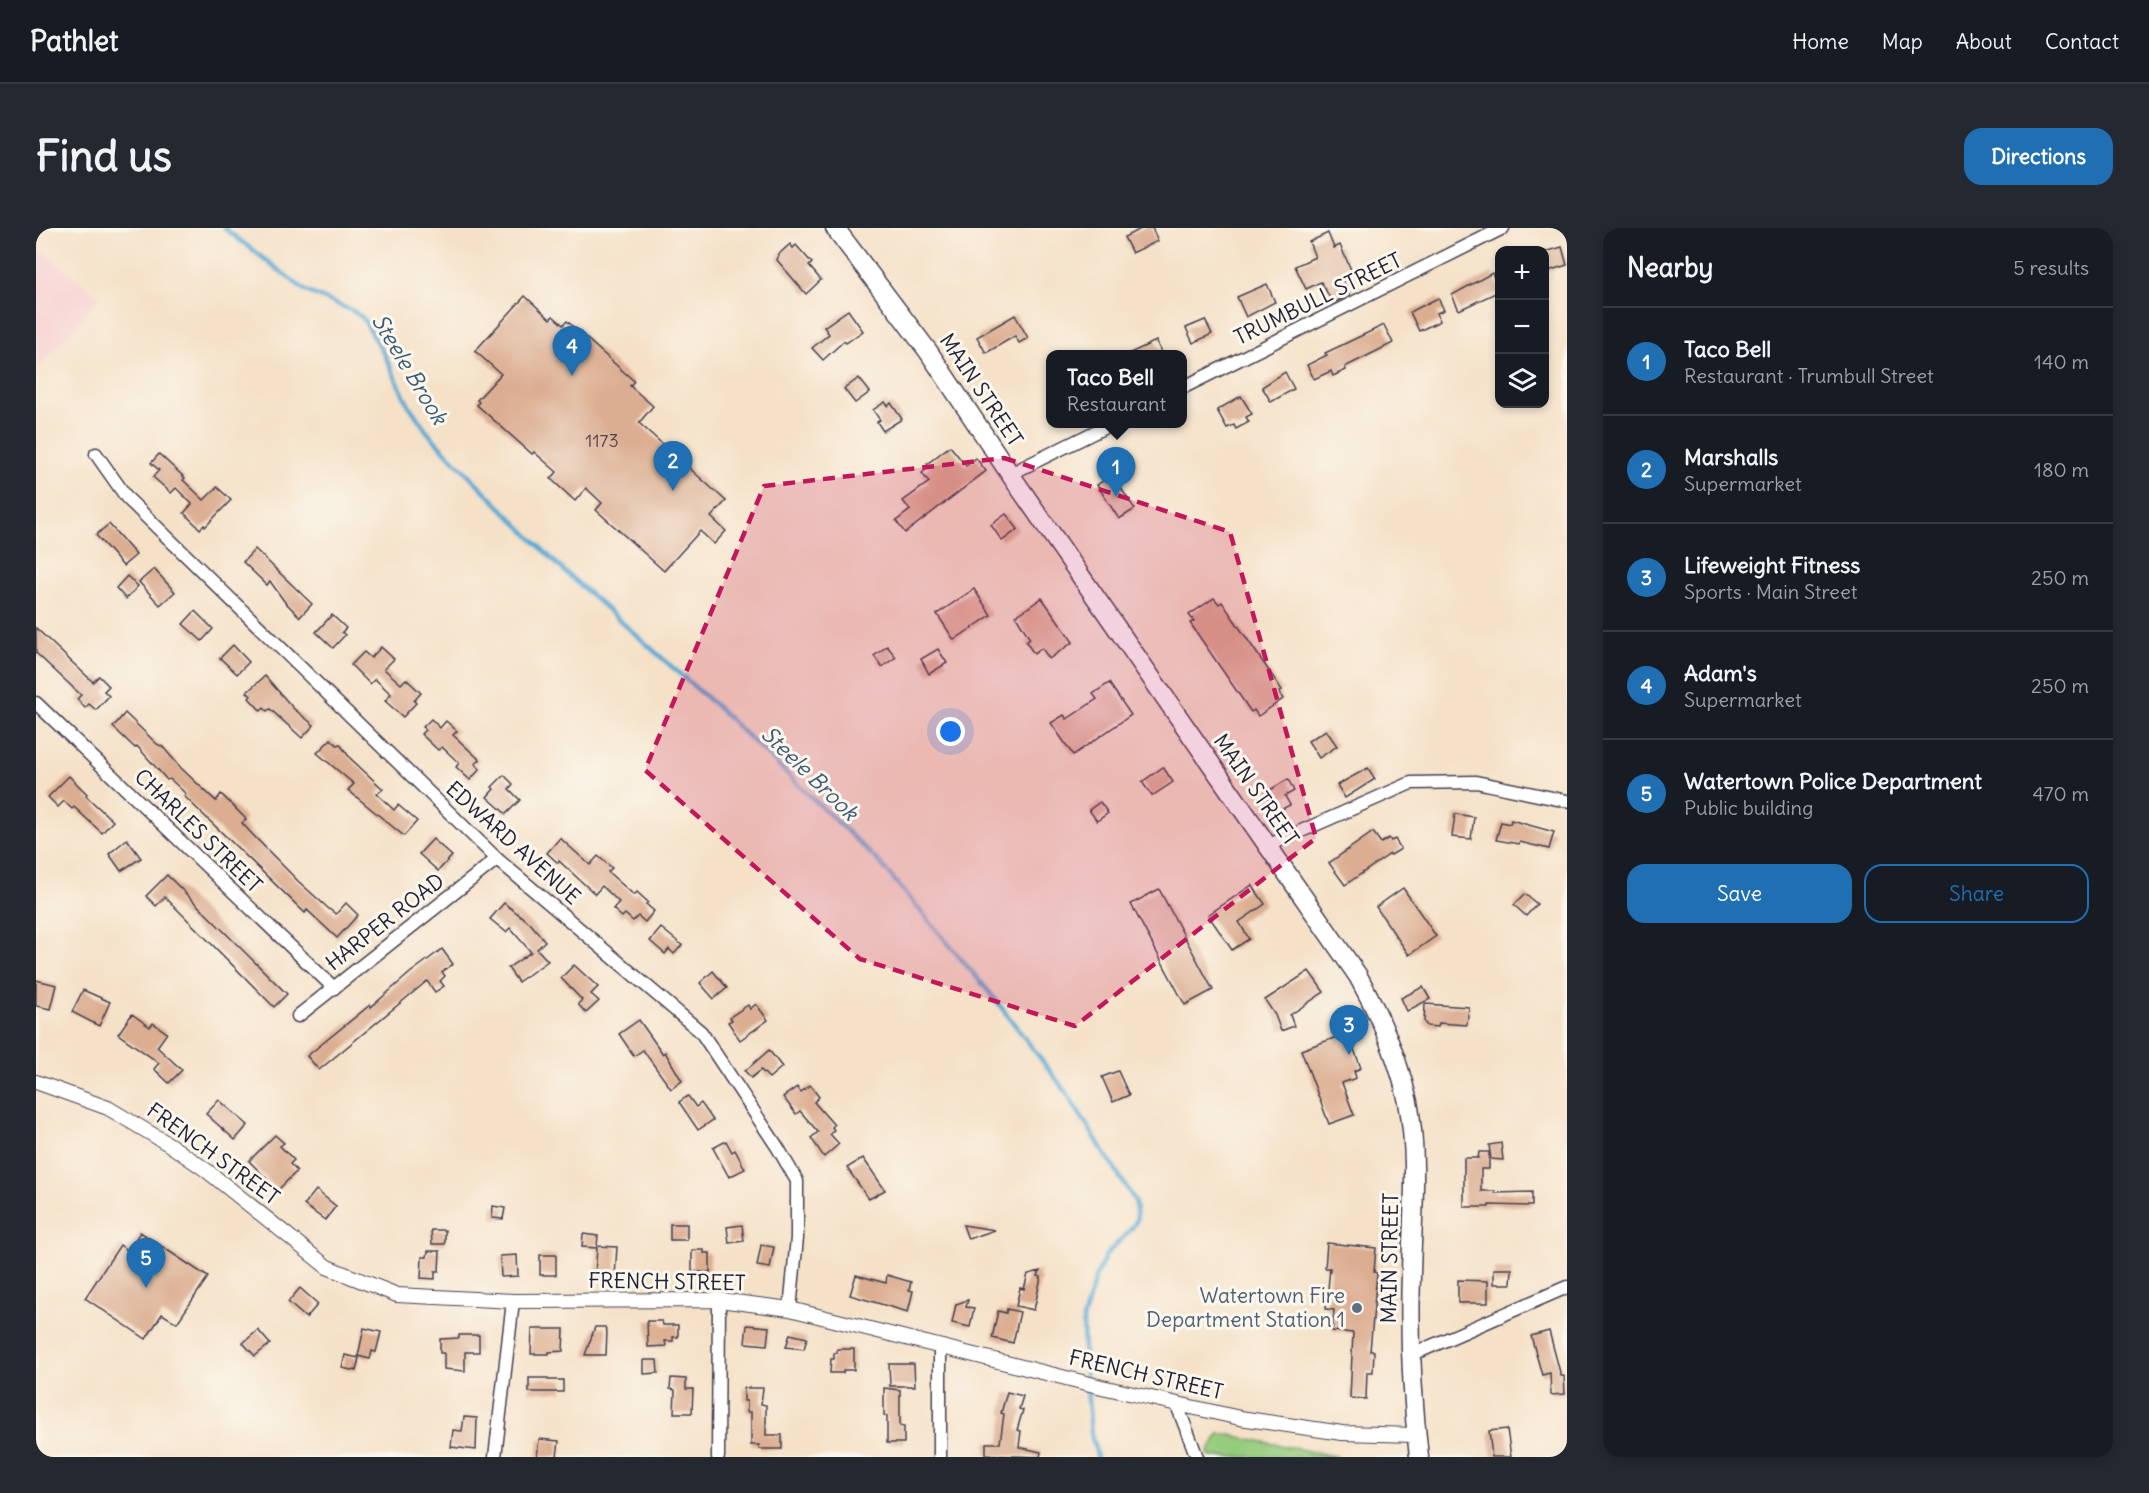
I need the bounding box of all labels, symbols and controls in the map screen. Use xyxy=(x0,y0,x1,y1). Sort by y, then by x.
text: Pathlet xyxy=(30,23,119,59)
text: Home xyxy=(1792,28,1849,55)
text: Map xyxy=(1882,28,1923,55)
text: About xyxy=(1956,28,2012,55)
text: Contact xyxy=(2045,28,2119,55)
button: Directions xyxy=(1964,128,2113,185)
text: Find us xyxy=(36,130,172,182)
street label: TRUMBULL STREET xyxy=(1230,246,1406,351)
map controls xyxy=(1495,246,1549,408)
button: + xyxy=(1495,246,1549,300)
text: Nearby xyxy=(1627,251,1713,284)
text: 5 results xyxy=(2013,255,2089,280)
button: − xyxy=(1495,300,1549,354)
water label: Steele Brook xyxy=(366,309,455,431)
pin: 4 xyxy=(552,326,592,376)
street label: MAIN STREET xyxy=(934,328,1029,451)
text: Taco Bell xyxy=(1684,335,1771,363)
text: 1 xyxy=(1643,349,1650,374)
text: 140 m xyxy=(2034,349,2089,374)
popup xyxy=(1046,350,1187,428)
button: layers xyxy=(1495,354,1549,408)
text: Taco Bell xyxy=(1067,363,1154,391)
text: Restaurant · Trumbull Street xyxy=(1684,363,1934,388)
text: Restaurant xyxy=(1067,391,1166,416)
house number: 1173 xyxy=(585,429,619,452)
pin: 2 xyxy=(654,442,692,491)
text: Marshalls xyxy=(1684,443,1778,471)
pin: 1 xyxy=(1096,448,1136,497)
text: 2 xyxy=(1641,457,1652,482)
text: 180 m xyxy=(2034,457,2089,482)
text: Supermarket xyxy=(1684,471,1802,496)
text: Lifeweight Fitness xyxy=(1684,551,1860,579)
text: 3 xyxy=(1641,565,1652,590)
text: 250 m xyxy=(2031,565,2089,590)
text: Sports · Main Street xyxy=(1684,579,1857,604)
text: Adam's xyxy=(1684,659,1757,687)
text: 4 xyxy=(1641,673,1652,698)
text: 250 m xyxy=(2031,673,2089,698)
text: Supermarket xyxy=(1684,687,1802,712)
your location xyxy=(936,717,965,746)
water label: Steele Brook xyxy=(756,720,866,827)
street label: MAIN STREET xyxy=(1208,728,1305,851)
street label: CHARLES STREET xyxy=(129,763,268,899)
text: Watertown Police Department xyxy=(1684,767,1982,795)
street label: EDWARD AVENUE xyxy=(440,775,586,910)
text: 5 xyxy=(1641,781,1652,806)
text: 470 m xyxy=(2032,781,2089,806)
text: Public building xyxy=(1684,795,1813,820)
button: Save xyxy=(1627,864,1852,923)
button: Share xyxy=(1864,864,2089,923)
street label: HARPER ROAD xyxy=(320,867,449,976)
pin: 3 xyxy=(1330,1006,1368,1055)
street label: FRENCH STREET xyxy=(142,1096,285,1211)
street label: MAIN STREET xyxy=(1375,1192,1404,1324)
pin: 5 xyxy=(126,1238,166,1288)
street label: FRENCH STREET xyxy=(588,1267,746,1296)
place label: Watertown Fire Department Station 1 xyxy=(1146,1282,1345,1333)
marker: Watertown Fire Department Station 1 xyxy=(1350,1301,1364,1315)
street label: FRENCH STREET xyxy=(1066,1344,1226,1405)

